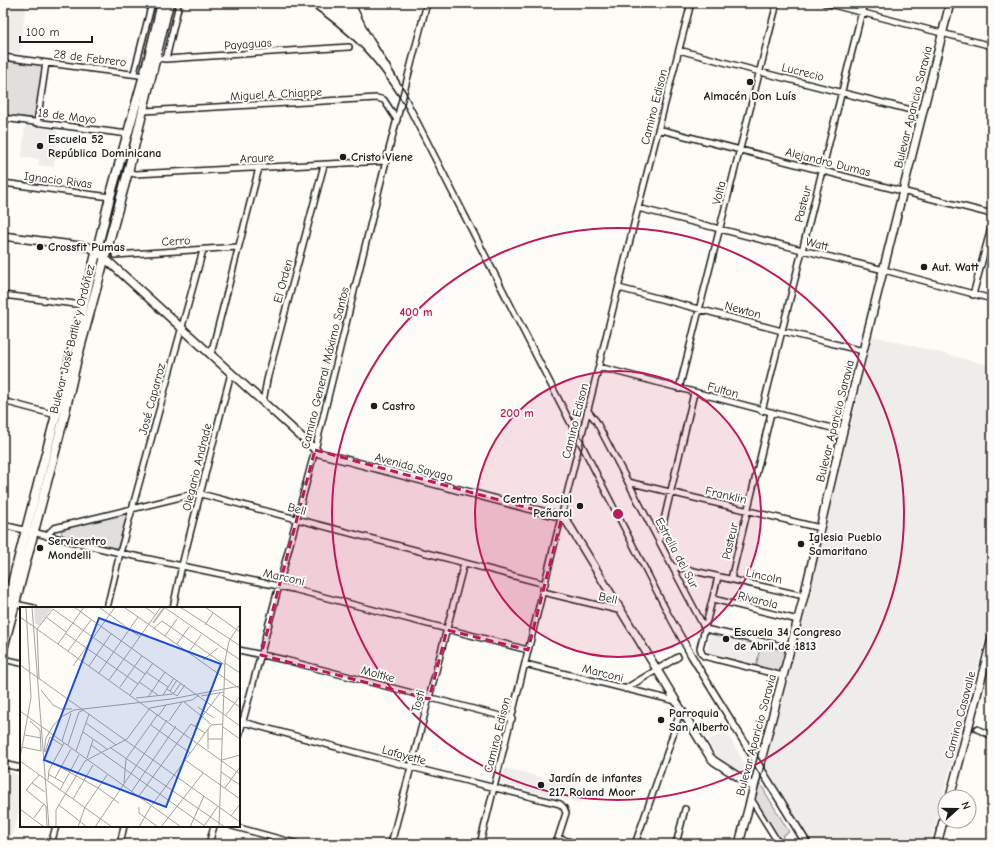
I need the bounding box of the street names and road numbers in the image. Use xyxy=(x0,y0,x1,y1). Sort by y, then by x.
street label: Payaguas xyxy=(224,35,272,53)
street label: Bulevar Aparicio Saravia xyxy=(891,45,935,169)
street label: 28 de Febrero xyxy=(53,47,127,69)
street label: Lucrecio xyxy=(780,60,826,84)
street label: Camino Edison xyxy=(638,68,670,146)
street label: Miguel A. Chiappe xyxy=(230,85,322,103)
street label: 18 de Mayo xyxy=(37,105,97,127)
street label: Alejandro Dumas xyxy=(784,145,872,179)
street label: Araure xyxy=(239,150,275,166)
street label: Ignacio Rivas xyxy=(23,169,93,191)
street label: Volta xyxy=(709,180,729,206)
street label: Pasteur xyxy=(792,184,814,224)
street label: Cerro xyxy=(161,233,191,249)
street label: Watt xyxy=(804,235,830,253)
street label: El Orden xyxy=(270,257,296,305)
street label: Bulevar José Batlle y Ordóñez xyxy=(47,262,97,415)
street label: Camino General Máximo Santos xyxy=(298,286,352,450)
street label: Newton xyxy=(723,298,763,322)
street label: Bulevar Aparicio Saravia xyxy=(813,359,857,483)
street label: José Caparroz xyxy=(136,361,168,436)
street label: Fulton xyxy=(706,379,740,401)
street label: Camino Edison xyxy=(559,382,591,460)
street label: Olegario Andrade xyxy=(179,422,215,512)
street label: Avenida Sayago xyxy=(373,450,455,484)
street label: Franklin xyxy=(704,483,748,507)
street label: Bell xyxy=(286,500,308,518)
street label: Estrella del Sur xyxy=(652,515,702,591)
street label: Pasteur xyxy=(719,521,741,561)
street label: Marconi xyxy=(262,565,306,589)
street label: Lincoln xyxy=(745,565,783,587)
street label: Rivarola xyxy=(737,588,779,612)
street label: Bell xyxy=(597,589,619,607)
street label: Marconi xyxy=(581,661,625,685)
street label: Moltke xyxy=(360,663,396,685)
street label: Camino Casavalle xyxy=(942,670,978,760)
street label: Bulevar Aparicio Saravia xyxy=(733,673,779,797)
street label: Tosti xyxy=(408,688,428,714)
street label: Camino Edison xyxy=(481,696,513,774)
street label: Lafayette xyxy=(380,742,428,768)

